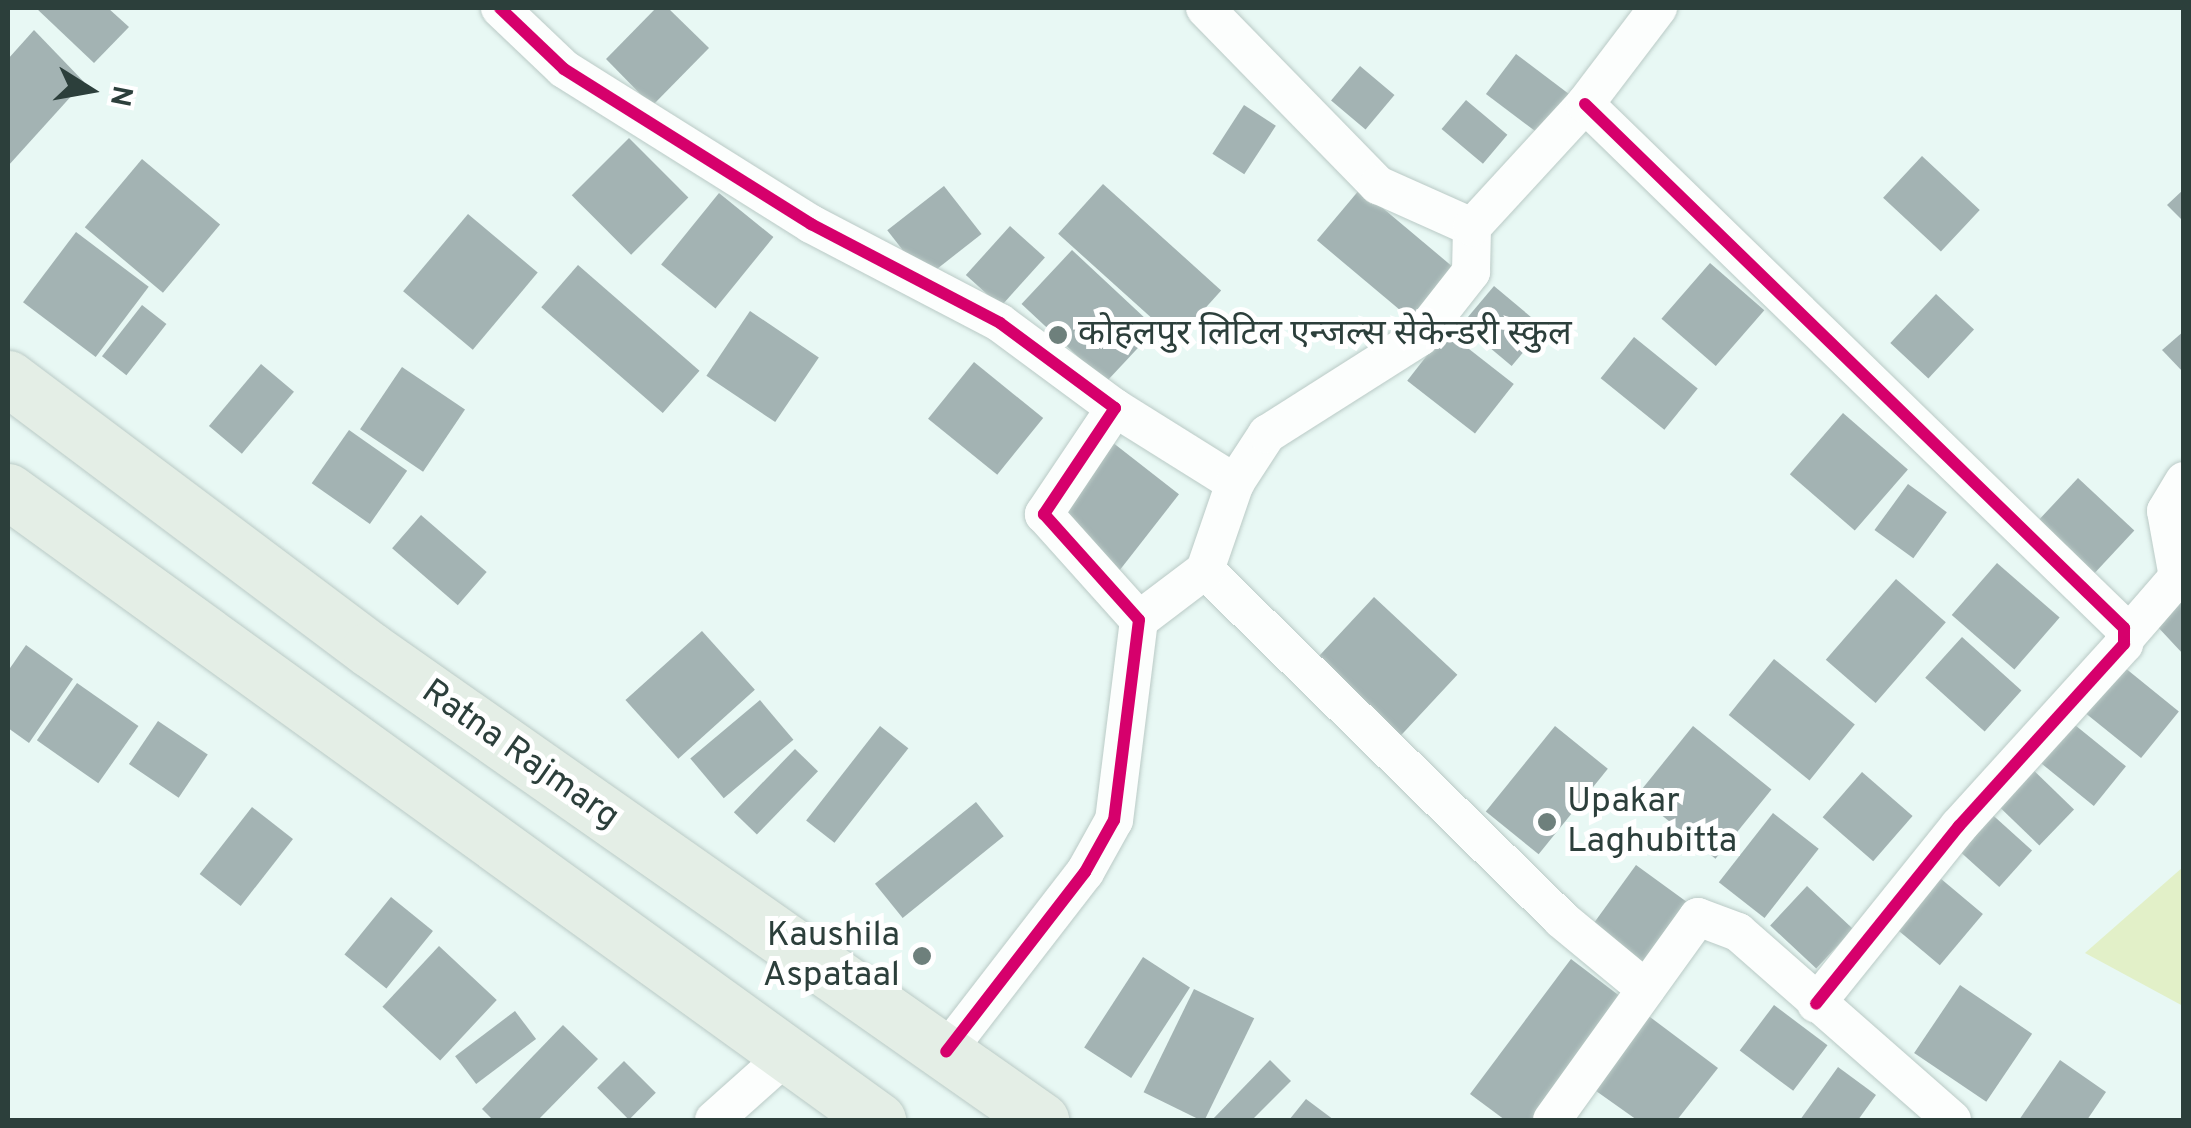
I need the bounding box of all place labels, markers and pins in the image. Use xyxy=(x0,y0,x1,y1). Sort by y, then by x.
place label: कोहलपुर लिटिल एन्जल्स सेकेन्डरी स्कुल xyxy=(1078,314,1572,356)
marker: कोहलपुर लिटिल एन्जल्स सेकेन्डरी स्कुल xyxy=(1047,324,1069,346)
place label: Upakar Laghubitta xyxy=(1567,781,1737,863)
marker: Upakar Laghubitta xyxy=(1536,811,1558,833)
place label: Kaushila Aspataal xyxy=(763,915,900,997)
marker: Kaushila Aspataal xyxy=(909,943,935,969)

